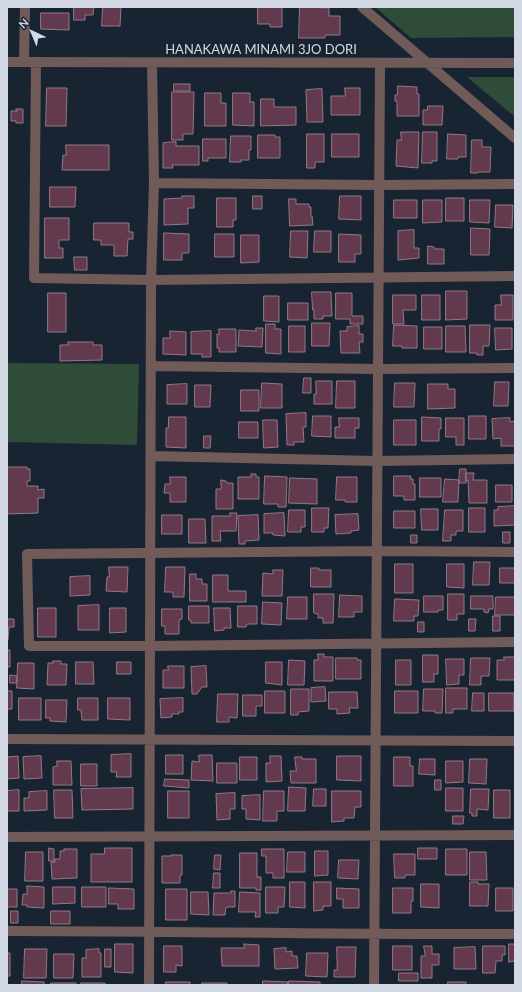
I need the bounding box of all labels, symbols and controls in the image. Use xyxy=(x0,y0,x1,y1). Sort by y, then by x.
north arrow xyxy=(12,12,52,52)
text: N xyxy=(16,15,31,31)
street label: HANAKAWA MINAMI 3JO DORI xyxy=(165,42,357,58)

